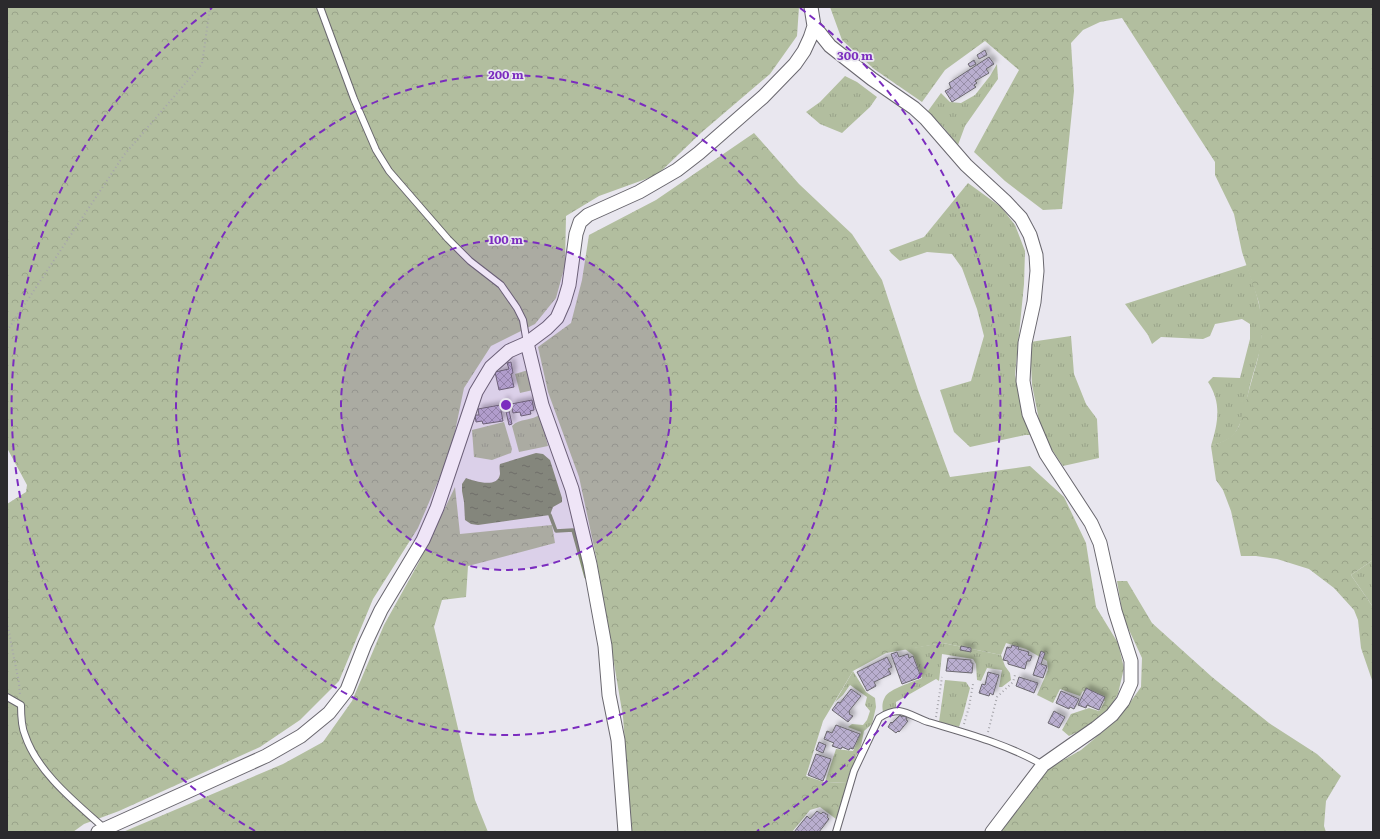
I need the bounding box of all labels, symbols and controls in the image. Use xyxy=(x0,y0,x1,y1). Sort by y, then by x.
text: 300 m xyxy=(837,46,873,64)
text: 200 m xyxy=(488,65,524,83)
text: 100 m xyxy=(489,230,523,248)
centre of rings xyxy=(499,398,513,412)

